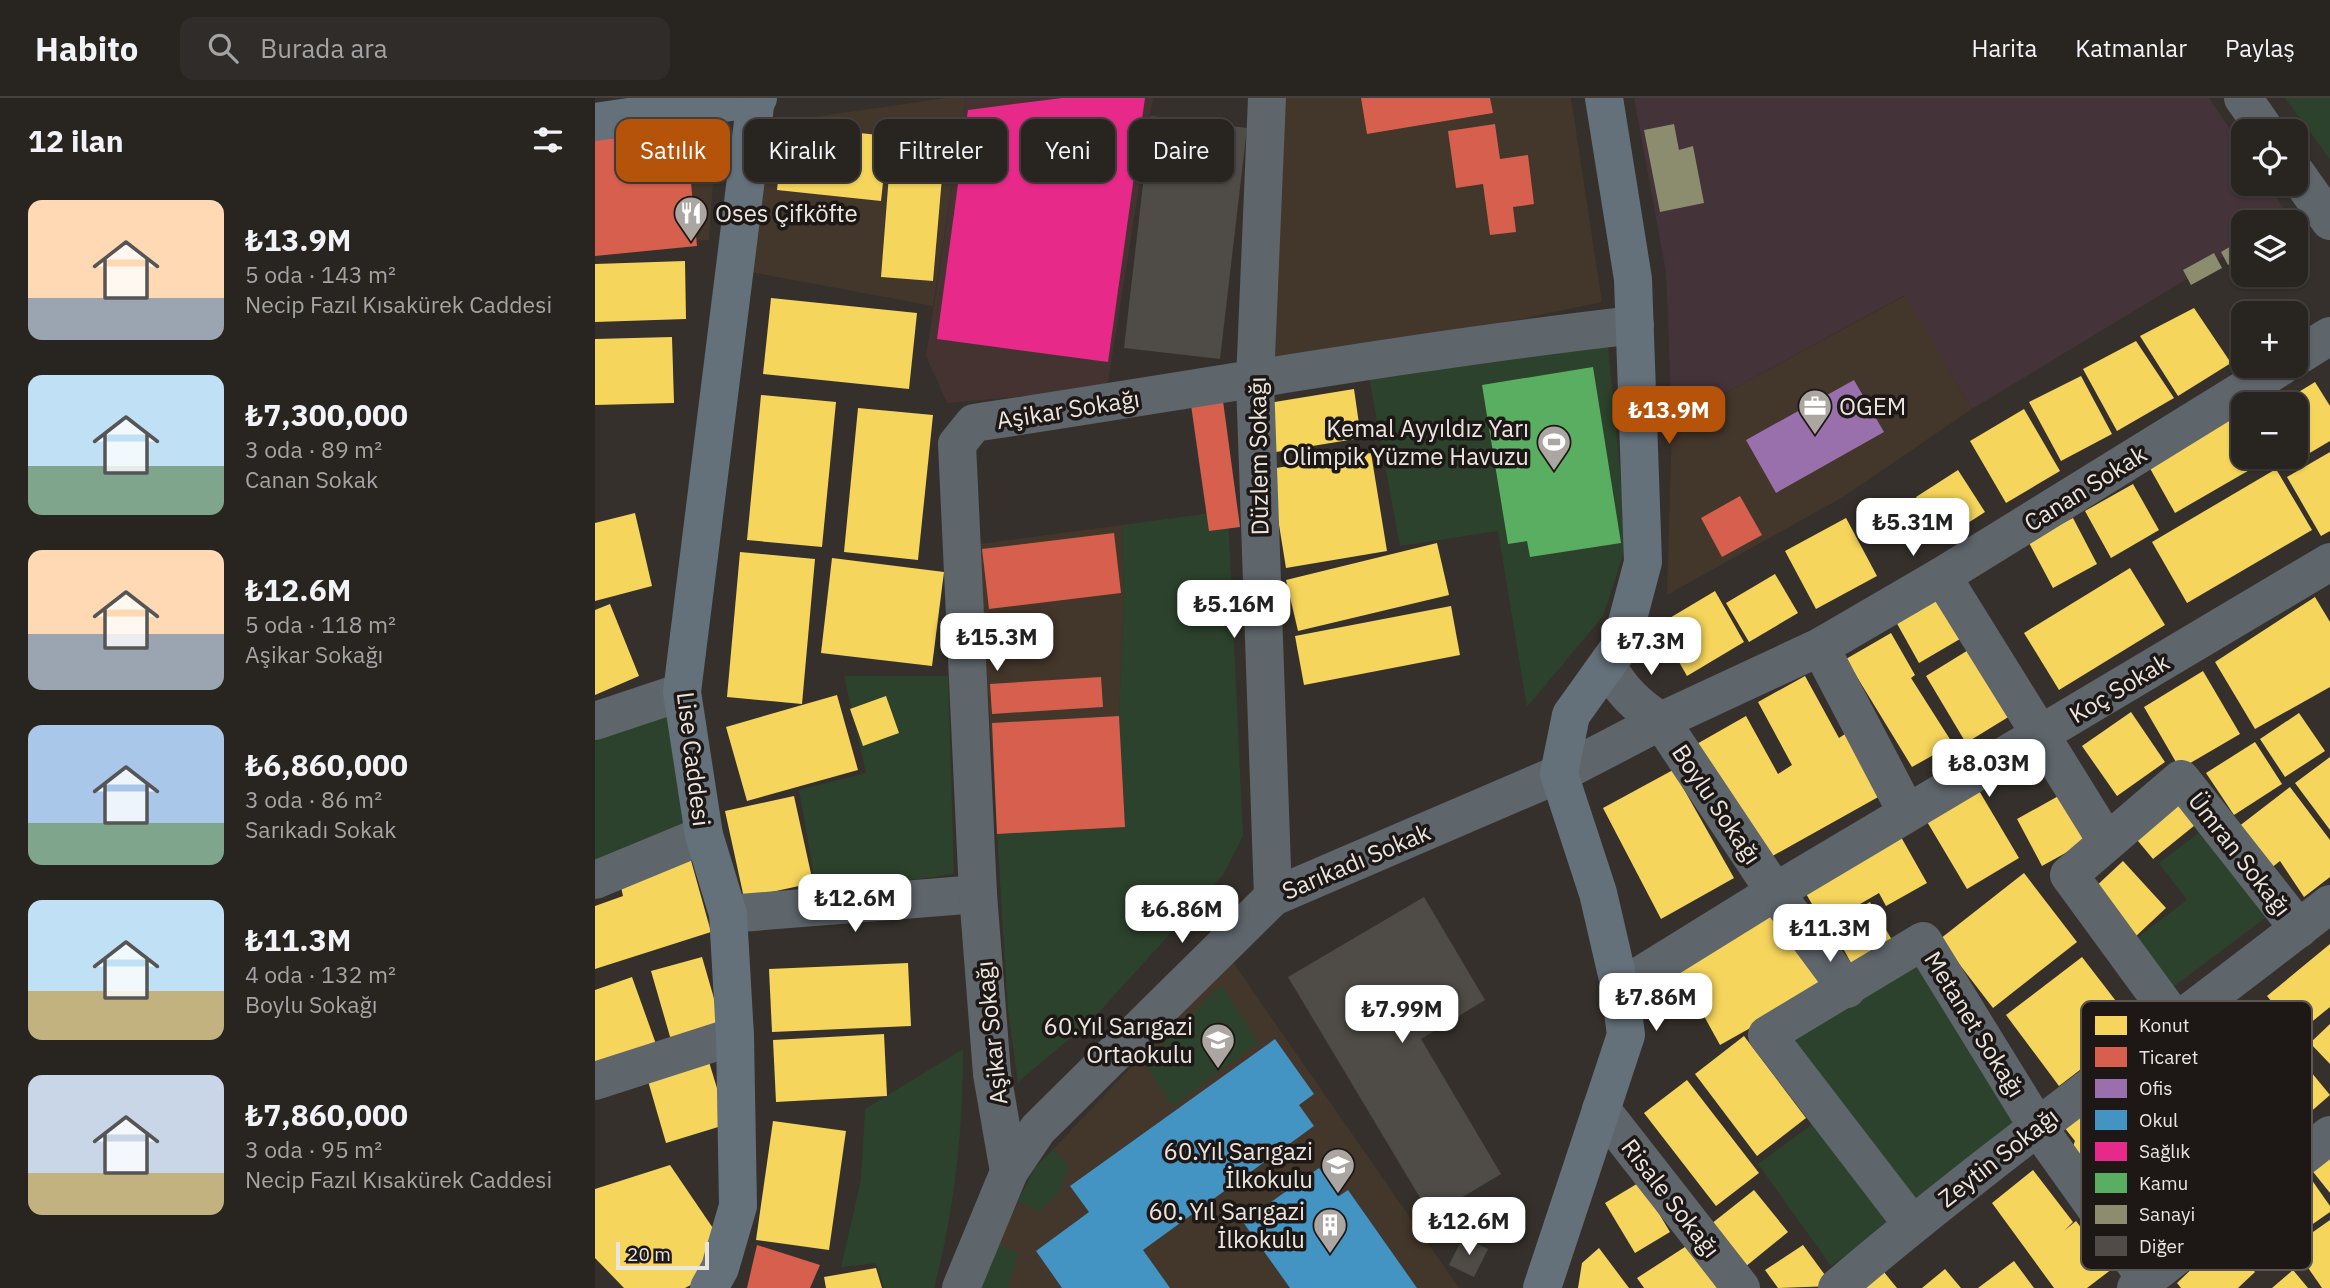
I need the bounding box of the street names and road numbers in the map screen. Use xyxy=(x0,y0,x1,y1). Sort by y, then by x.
street label: Düzlem Sokağı xyxy=(1241,376,1275,536)
street label: Aşikar Sokağı xyxy=(994,382,1142,436)
street label: Canan Sokak xyxy=(2018,437,2153,538)
street label: Koç Sokak xyxy=(2063,645,2175,730)
street label: Lise Caddesi xyxy=(670,690,718,828)
street label: Boylu Sokağı xyxy=(1665,738,1769,870)
street label: Ümran Sokağı xyxy=(2181,785,2299,923)
street label: Sarıkadı Sokak xyxy=(1277,815,1435,907)
street label: Metanet Sokağı xyxy=(1917,945,2033,1103)
street label: Aşikar Sokağı xyxy=(968,960,1014,1106)
street label: Zeytin Sokağı xyxy=(1931,1100,2065,1214)
street label: Risale Sokağı xyxy=(1614,1132,1728,1264)

